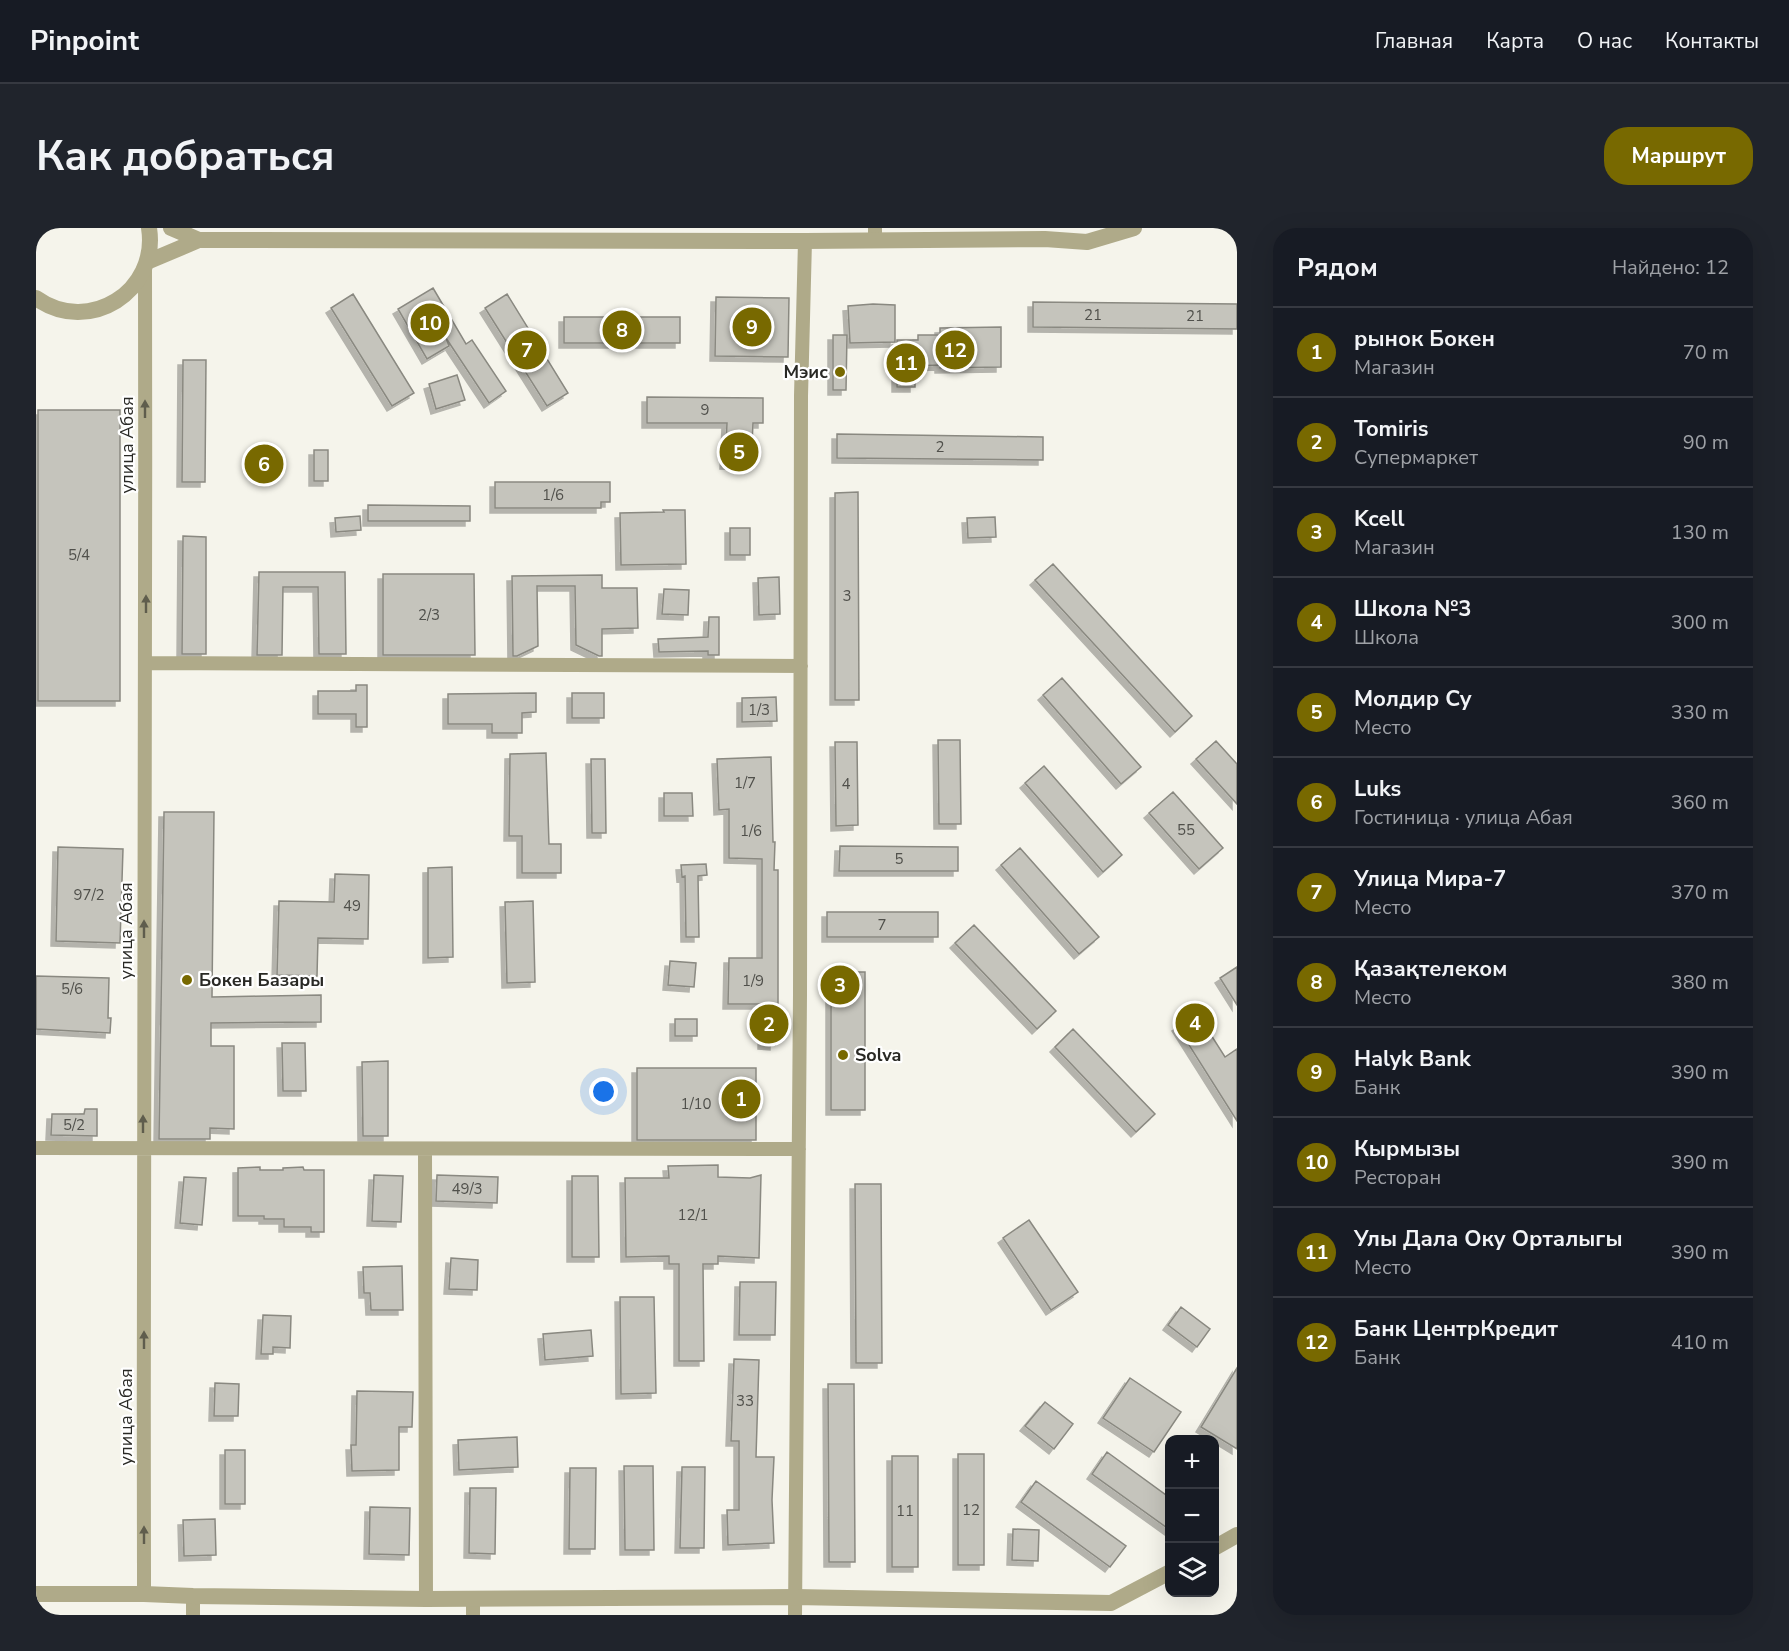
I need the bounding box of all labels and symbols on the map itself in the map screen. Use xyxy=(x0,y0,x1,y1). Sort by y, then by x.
pin: 10 xyxy=(410,300,450,346)
pin: 9 xyxy=(732,304,772,350)
house number: 21 xyxy=(1084,305,1102,325)
house number: 21 xyxy=(1186,306,1204,326)
pin: 8 xyxy=(602,308,642,352)
pin: 7 xyxy=(508,328,546,372)
pin: 12 xyxy=(936,328,974,372)
pin: 11 xyxy=(886,340,926,386)
place label: Мэис xyxy=(784,360,828,384)
marker: Мэис xyxy=(833,365,847,379)
street label: улица Абая xyxy=(115,396,139,494)
one-way arrow xyxy=(140,400,150,419)
house number: 9 xyxy=(700,400,710,420)
pin: 5 xyxy=(720,430,758,474)
house number: 2 xyxy=(935,437,945,457)
pin: 6 xyxy=(244,442,284,486)
house number: 1/6 xyxy=(542,485,564,505)
house number: 5/4 xyxy=(68,545,90,565)
house number: 3 xyxy=(842,586,852,606)
one-way arrow xyxy=(141,595,151,614)
house number: 2/3 xyxy=(418,605,440,625)
house number: 1/3 xyxy=(748,700,770,720)
house number: 1/7 xyxy=(734,773,756,793)
house number: 4 xyxy=(841,774,851,794)
house number: 55 xyxy=(1177,820,1195,840)
house number: 1/6 xyxy=(740,821,762,841)
house number: 5 xyxy=(894,849,904,869)
street label: улица Абая xyxy=(114,882,138,980)
house number: 97/2 xyxy=(73,885,105,905)
house number: 49 xyxy=(343,896,361,916)
house number: 7 xyxy=(877,915,887,935)
one-way arrow xyxy=(139,920,149,939)
pin: 3 xyxy=(820,962,860,1008)
place label: Бокен Базары xyxy=(199,968,324,992)
house number: 1/9 xyxy=(742,971,764,991)
marker: Бокен Базары xyxy=(180,973,194,987)
house number: 5/6 xyxy=(61,979,83,999)
pin: 4 xyxy=(1176,1000,1214,1046)
pin: 2 xyxy=(750,1002,788,1046)
place label: Solva xyxy=(855,1043,901,1067)
marker: Solva xyxy=(836,1048,850,1062)
pin: 1 xyxy=(722,1076,760,1122)
your location xyxy=(589,1077,618,1106)
house number: 1/10 xyxy=(680,1094,712,1114)
house number: 5/2 xyxy=(63,1115,85,1135)
one-way arrow xyxy=(138,1115,148,1134)
house number: 49/3 xyxy=(451,1179,483,1199)
house number: 12/1 xyxy=(677,1205,709,1225)
one-way arrow xyxy=(139,1331,149,1350)
street label: улица Абая xyxy=(114,1368,138,1466)
house number: 33 xyxy=(736,1391,754,1411)
house number: 12 xyxy=(962,1500,980,1520)
house number: 11 xyxy=(896,1501,914,1521)
one-way arrow xyxy=(139,1526,149,1545)

